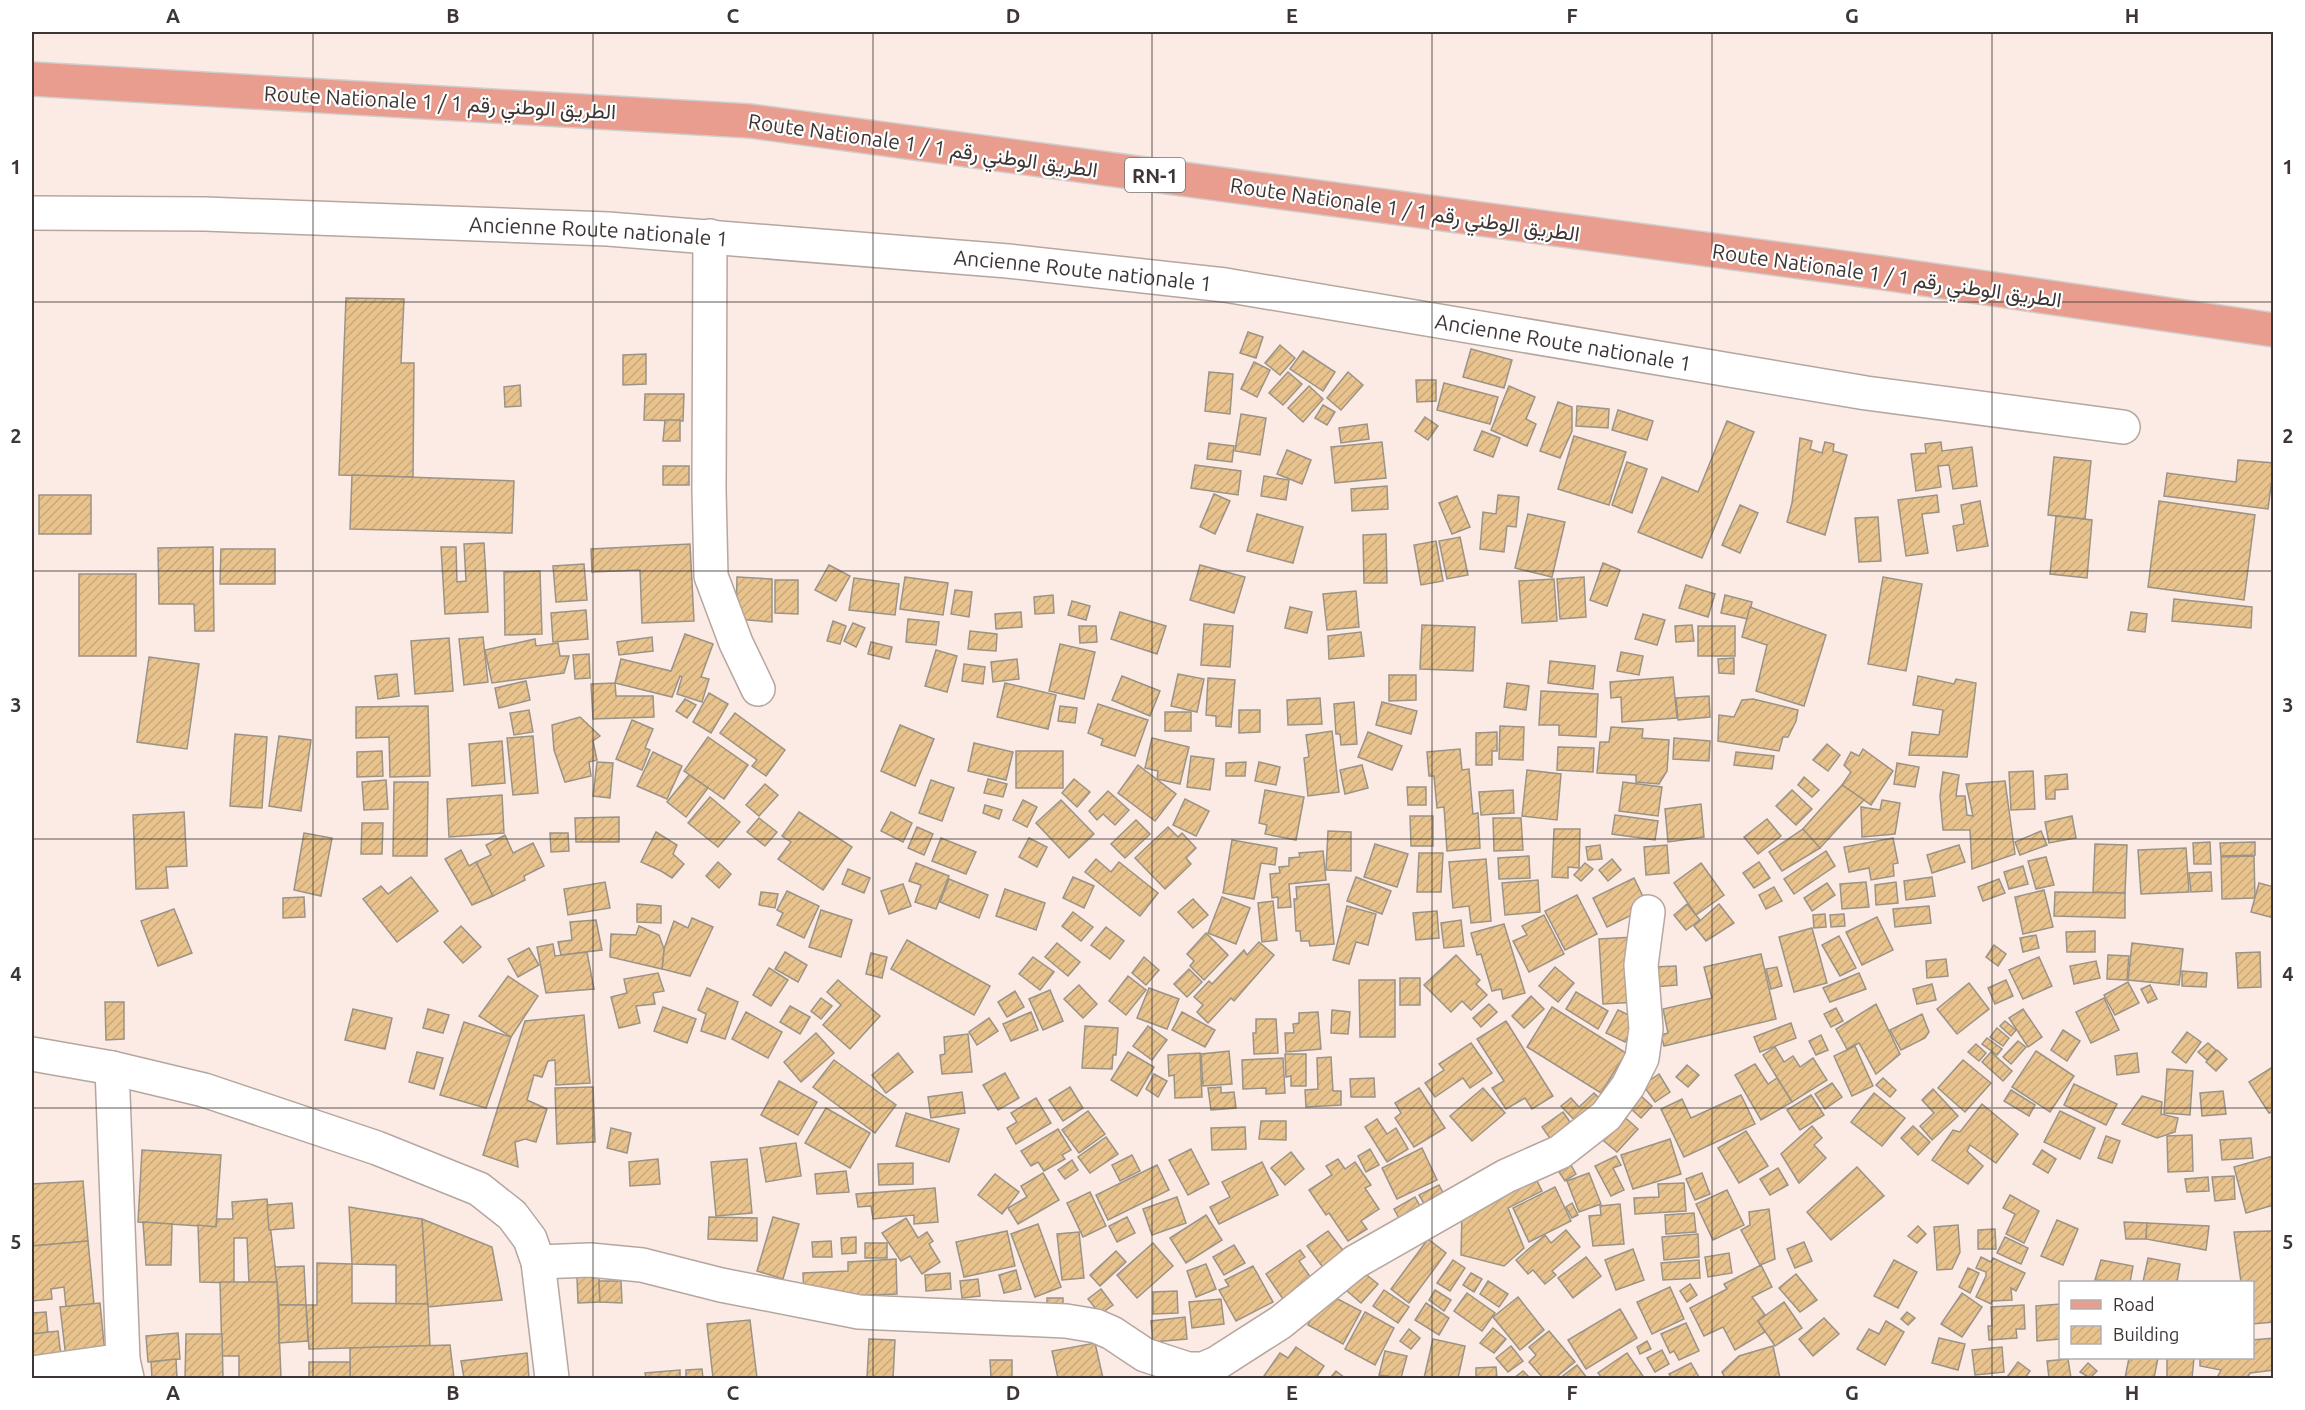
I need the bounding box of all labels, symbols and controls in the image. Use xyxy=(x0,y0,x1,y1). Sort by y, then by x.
text: A xyxy=(166,4,180,27)
text: B xyxy=(446,4,460,27)
text: C xyxy=(727,4,740,27)
text: D xyxy=(1006,4,1020,27)
text: E xyxy=(1286,4,1298,27)
text: F xyxy=(1566,4,1578,27)
text: G xyxy=(1845,4,1859,27)
text: H xyxy=(2125,4,2139,27)
street label: Route Nationale 1 / الطريق الوطني رقم 1 xyxy=(263,81,617,129)
street label: Route Nationale 1 / الطريق الوطني رقم 1 xyxy=(746,109,1099,187)
text: 1 xyxy=(10,155,22,178)
text: 1 xyxy=(2282,155,2294,178)
road number: RN-1 xyxy=(1125,158,1185,192)
street label: Route Nationale 1 / الطريق الوطني رقم 1 xyxy=(1228,173,1581,251)
street label: Ancienne Route nationale 1 xyxy=(469,212,729,251)
street label: Route Nationale 1 / الطريق الوطني رقم 1 xyxy=(1710,239,2063,317)
street label: Ancienne Route nationale 1 xyxy=(953,245,1213,295)
street label: Ancienne Route nationale 1 xyxy=(1433,309,1693,375)
text: 2 xyxy=(10,424,22,447)
text: 2 xyxy=(2282,424,2294,447)
text: 3 xyxy=(10,693,22,716)
text: 3 xyxy=(2282,693,2294,716)
text: 4 xyxy=(10,962,22,985)
text: 4 xyxy=(2282,962,2294,985)
text: 5 xyxy=(10,1230,22,1253)
text: 5 xyxy=(2282,1230,2294,1253)
legend xyxy=(2059,1281,2254,1359)
text: Road xyxy=(2113,1294,2155,1314)
text: Building xyxy=(2113,1324,2179,1344)
text: A xyxy=(166,1381,180,1404)
text: B xyxy=(446,1381,460,1404)
text: C xyxy=(727,1381,740,1404)
text: D xyxy=(1006,1381,1020,1404)
text: E xyxy=(1286,1381,1298,1404)
text: F xyxy=(1566,1381,1578,1404)
text: G xyxy=(1845,1381,1859,1404)
text: H xyxy=(2125,1381,2139,1404)

